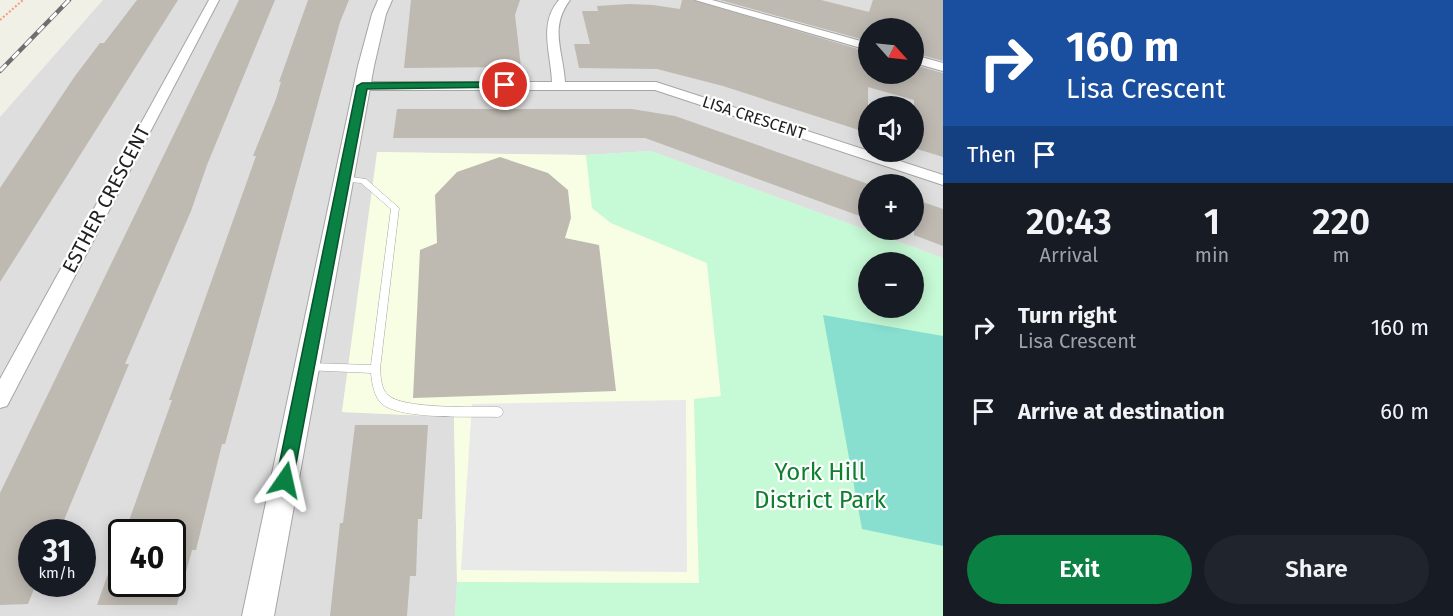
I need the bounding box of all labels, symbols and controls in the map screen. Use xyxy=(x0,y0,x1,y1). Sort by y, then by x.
north arrow xyxy=(858,18,924,84)
map controls xyxy=(858,18,924,318)
text: 160 m xyxy=(1066,22,1179,72)
icon: right xyxy=(967,24,1045,102)
pin xyxy=(479,59,530,110)
icon: arrive xyxy=(488,68,521,101)
text: Lisa Crescent xyxy=(1066,73,1226,105)
street label: LISA CRESCENT xyxy=(700,92,808,143)
button: sound xyxy=(858,96,924,162)
street label: ESTHER CRESCENT xyxy=(57,121,155,277)
icon: arrive xyxy=(1028,138,1061,171)
text: Then xyxy=(967,141,1016,168)
button: + xyxy=(858,174,924,240)
text: 20:43 xyxy=(1026,200,1112,244)
text: 1 xyxy=(1204,200,1220,244)
text: 220 xyxy=(1312,200,1370,244)
text: Arrival xyxy=(1040,243,1098,267)
text: min xyxy=(1195,243,1229,267)
text: m xyxy=(1333,243,1350,267)
button: − xyxy=(858,252,924,318)
text: Turn right xyxy=(1018,302,1117,329)
icon: right xyxy=(967,311,1000,344)
text: 160 m xyxy=(1371,314,1429,341)
text: Lisa Crescent xyxy=(1018,329,1136,353)
icon: arrive xyxy=(967,395,1000,428)
text: Arrive at destination xyxy=(1018,398,1225,425)
text: 60 m xyxy=(1380,398,1429,425)
position arrow xyxy=(253,448,317,512)
park label: York Hill District Park xyxy=(754,458,887,514)
speed limit sign: 40 xyxy=(108,519,186,597)
text: 31 xyxy=(43,533,71,569)
button: Exit xyxy=(967,535,1192,604)
button: Share xyxy=(1204,535,1429,604)
text: km/h xyxy=(38,564,76,582)

